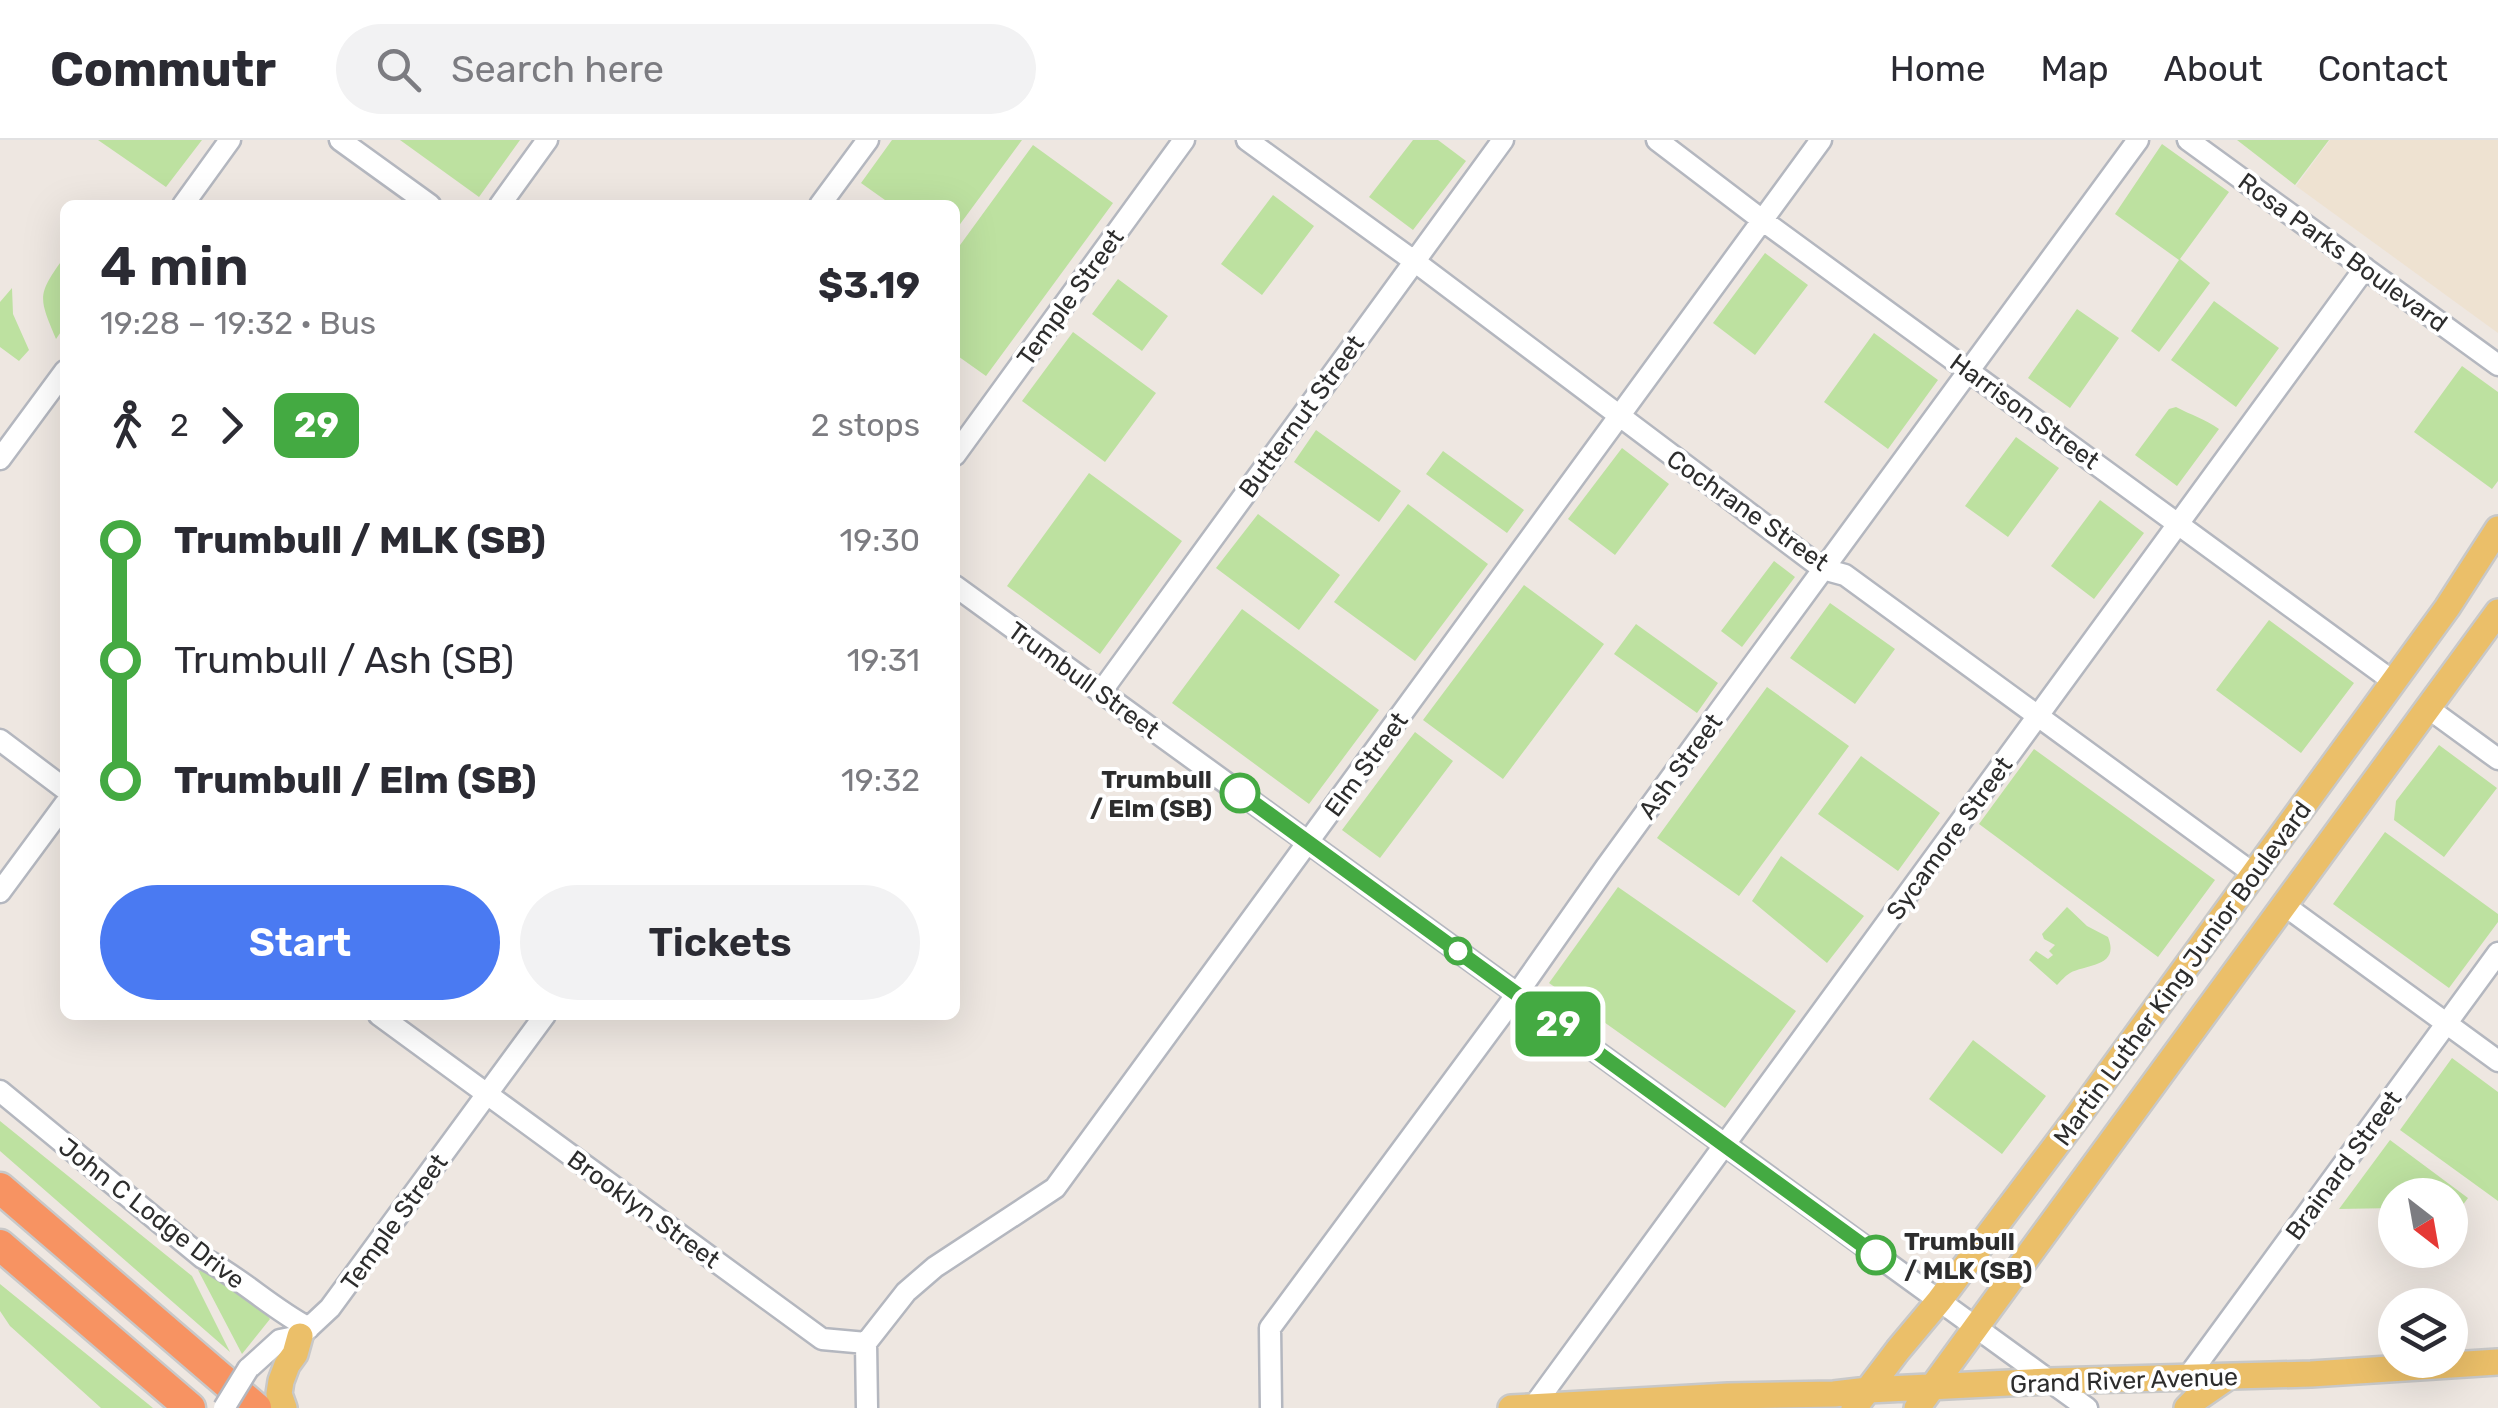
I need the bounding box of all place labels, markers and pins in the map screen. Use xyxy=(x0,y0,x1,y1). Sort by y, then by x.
place label: Trumbull / Elm (SB) xyxy=(1090,765,1212,823)
marker: Trumbull / Elm (SB) xyxy=(1221,774,1259,812)
unlabelled marker xyxy=(1445,938,1471,964)
place label: Trumbull / MLK (SB) xyxy=(1904,1227,2032,1285)
marker: Trumbull / MLK (SB) xyxy=(1857,1236,1895,1274)

